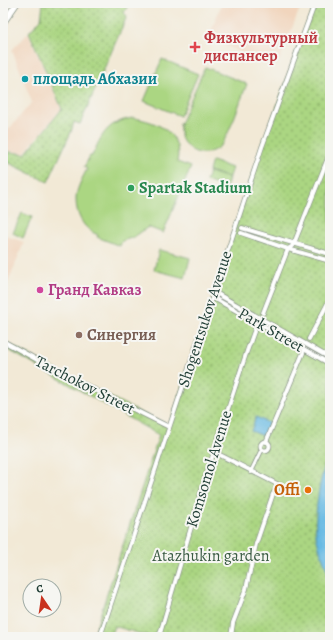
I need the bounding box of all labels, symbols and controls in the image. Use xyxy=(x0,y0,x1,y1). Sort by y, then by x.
place label: Физкультурный диспансер xyxy=(203,27,318,67)
marker: Физкультурный диспансер xyxy=(189,41,201,53)
place label: площадь Абхазии xyxy=(33,68,157,90)
marker: площадь Абхазии xyxy=(20,74,30,84)
place label: Spartak Stadium xyxy=(139,177,252,199)
marker: Spartak Stadium xyxy=(126,183,136,193)
street label: Shogentsukov Avenue xyxy=(173,248,237,390)
place label: Гранд Кавказ xyxy=(48,279,141,301)
marker: Гранд Кавказ xyxy=(35,285,45,295)
street label: Park Street xyxy=(234,302,308,358)
place label: Синергия xyxy=(87,324,156,346)
marker: Синергия xyxy=(74,330,84,340)
street label: Tarchokov Street xyxy=(31,350,139,420)
street label: Komsomol Avenue xyxy=(181,408,237,530)
place label: Offi xyxy=(274,479,300,501)
marker: Offi xyxy=(303,485,313,495)
park label: Atazhukin garden xyxy=(152,545,270,567)
north arrow xyxy=(22,578,62,618)
text: С xyxy=(35,581,45,597)

